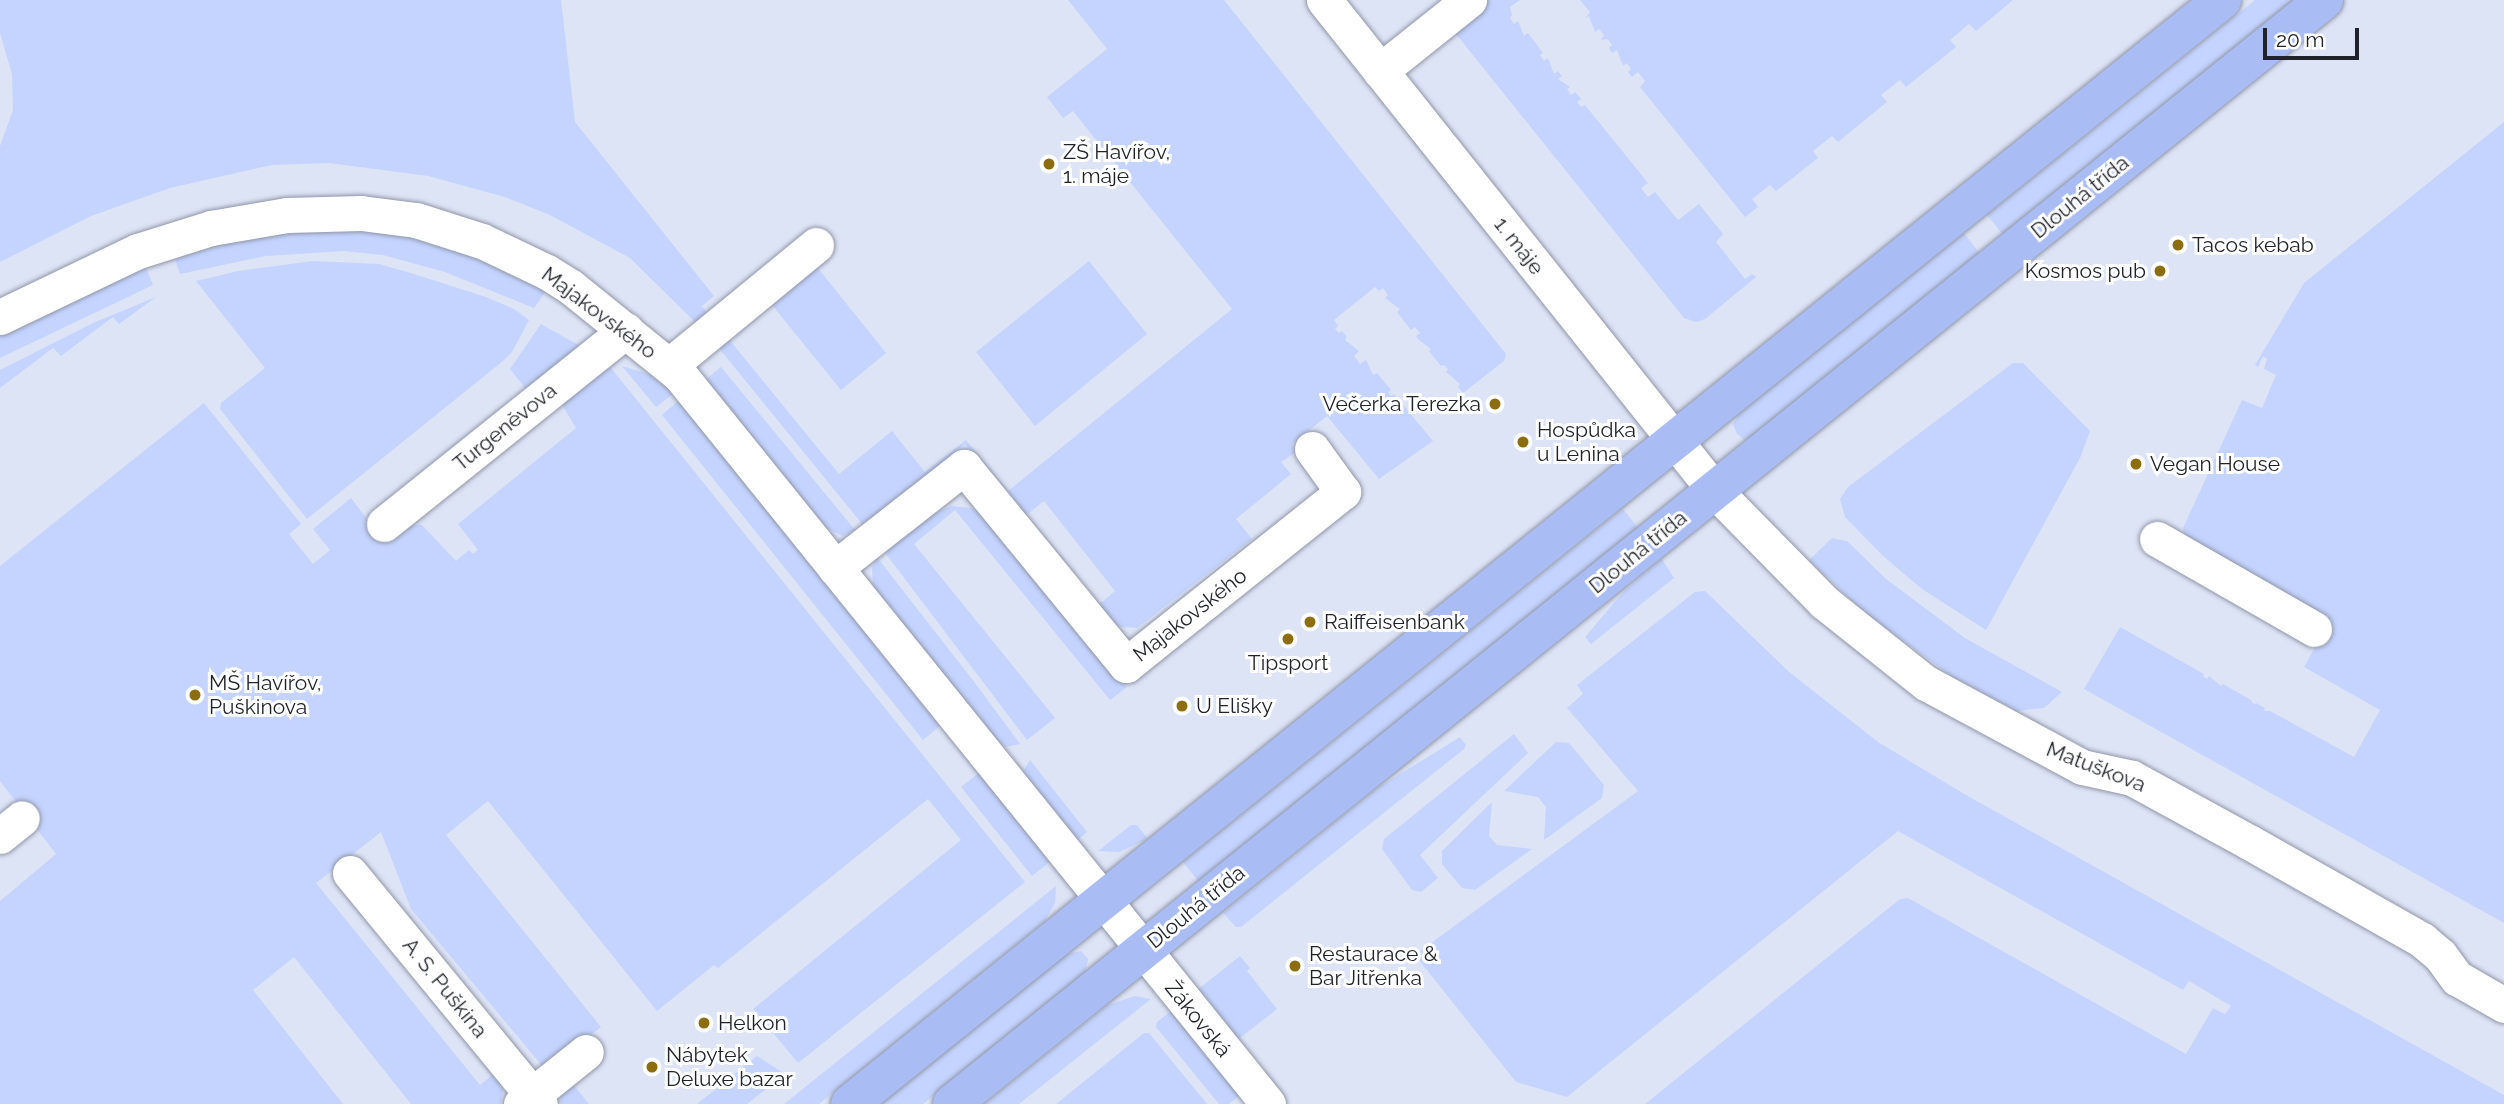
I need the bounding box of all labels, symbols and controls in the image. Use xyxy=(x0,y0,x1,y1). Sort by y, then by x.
scale bar xyxy=(2266,14,2362,58)
text: 20 m xyxy=(2276,27,2324,52)
place label: ZŠ Havířov, 1. máje xyxy=(1063,139,1170,189)
street label: Dlouhá třída xyxy=(2026,150,2134,244)
marker: ZŠ Havířov, 1. máje xyxy=(1041,156,1057,172)
street label: 1. máje xyxy=(1489,212,1549,280)
place label: Tacos kebab xyxy=(2192,232,2314,258)
marker: Tacos kebab xyxy=(2170,237,2186,253)
place label: Kosmos pub xyxy=(2025,258,2146,284)
street label: Majakovského xyxy=(537,262,661,364)
marker: Kosmos pub xyxy=(2152,263,2168,279)
street label: Turgeněvova xyxy=(448,378,562,476)
place label: Večerka Terezka xyxy=(1322,391,1481,417)
marker: Večerka Terezka xyxy=(1487,396,1503,412)
place label: Hospůdka u Lenina xyxy=(1537,417,1636,467)
marker: Hospůdka u Lenina xyxy=(1515,434,1531,450)
place label: Vegan House xyxy=(2150,451,2280,477)
marker: Vegan House xyxy=(2128,456,2144,472)
street label: Dlouhá třída xyxy=(1584,505,1692,599)
street label: Majakovského xyxy=(1128,563,1252,667)
place label: Raiffeisenbank xyxy=(1324,609,1465,635)
marker: Raiffeisenbank xyxy=(1302,614,1318,630)
marker: Tipsport xyxy=(1280,631,1296,647)
place label: Tipsport xyxy=(1248,650,1328,676)
place label: MŠ Havířov, Puškinova xyxy=(209,670,321,720)
marker: MŠ Havířov, Puškinova xyxy=(187,687,203,703)
place label: U Elišky xyxy=(1196,693,1273,719)
marker: U Elišky xyxy=(1174,698,1190,714)
street label: Matuškova xyxy=(2043,737,2149,797)
street label: Dlouhá třída xyxy=(1142,860,1250,954)
street label: A. S. Puškina xyxy=(397,933,493,1043)
place label: Restaurace & Bar Jitřenka xyxy=(1309,941,1438,991)
marker: Restaurace & Bar Jitřenka xyxy=(1287,958,1303,974)
street label: Žákovská xyxy=(1160,976,1236,1062)
place label: Helkon xyxy=(718,1010,787,1036)
marker: Helkon xyxy=(696,1015,712,1031)
place label: Nábytek Deluxe bazar xyxy=(666,1042,793,1092)
marker: Nábytek Deluxe bazar xyxy=(644,1059,660,1075)

